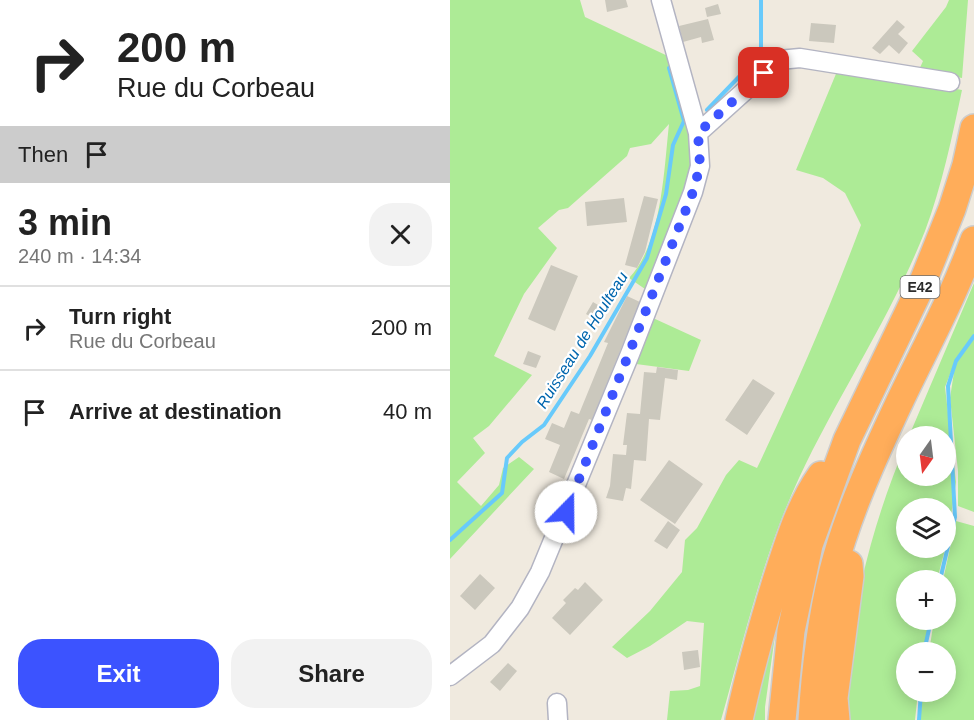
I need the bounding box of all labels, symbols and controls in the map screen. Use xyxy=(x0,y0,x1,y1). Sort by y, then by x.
icon: right xyxy=(18,24,96,102)
text: 200 m xyxy=(117,24,236,71)
pin xyxy=(738,47,789,98)
icon: arrive xyxy=(747,56,780,89)
text: Rue du Corbeau xyxy=(117,73,315,103)
icon: arrive xyxy=(80,138,113,171)
text: Then xyxy=(18,142,68,167)
text: 3 min xyxy=(18,202,112,243)
button: close xyxy=(369,203,432,266)
text: 240 m · 14:34 xyxy=(18,245,141,267)
water label: Ruisseau de Houlteau xyxy=(533,269,631,411)
road number: E42 xyxy=(900,276,940,298)
text: Turn right xyxy=(69,304,171,329)
icon: right xyxy=(18,312,51,345)
text: 200 m xyxy=(371,315,432,340)
text: Rue du Corbeau xyxy=(69,330,216,352)
icon: arrive xyxy=(18,396,51,429)
text: Arrive at destination xyxy=(69,399,282,424)
text: 40 m xyxy=(383,399,432,424)
north arrow xyxy=(896,426,956,486)
map controls xyxy=(896,426,956,702)
position arrow xyxy=(534,480,598,544)
button: layers xyxy=(896,498,956,558)
button: + xyxy=(896,570,956,630)
button: Exit xyxy=(18,639,219,708)
button: Share xyxy=(231,639,432,708)
button: − xyxy=(896,642,956,702)

